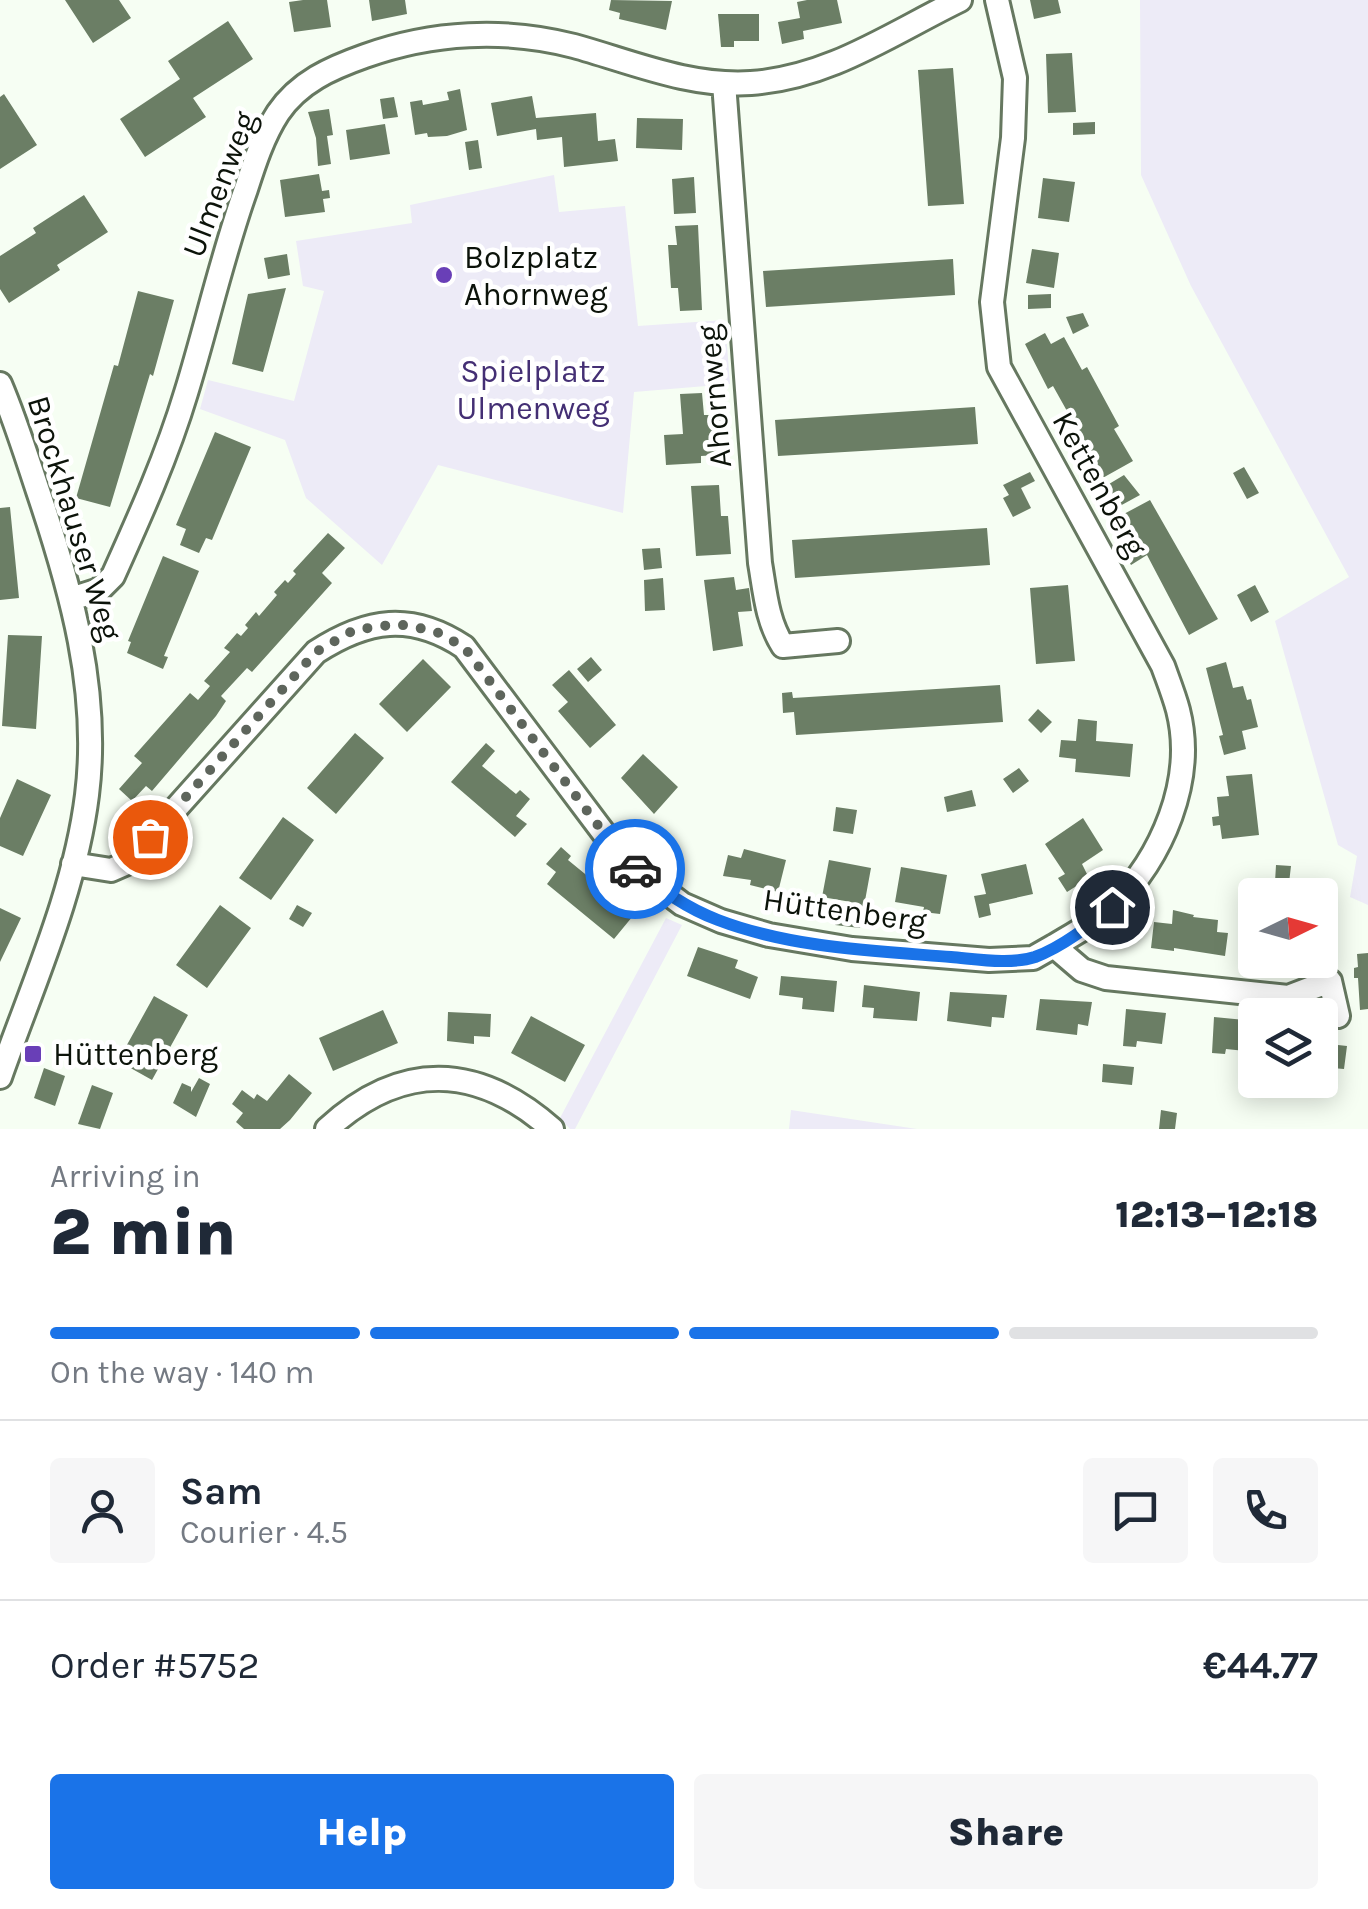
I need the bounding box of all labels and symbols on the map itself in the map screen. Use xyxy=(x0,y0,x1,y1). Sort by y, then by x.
street label: Ulmenweg xyxy=(175,106,264,262)
place label: Bolzplatz Ahornweg xyxy=(464,239,608,313)
marker: Bolzplatz Ahornweg xyxy=(433,264,455,286)
street label: Ahornweg xyxy=(690,323,739,469)
park label: Spielplatz Ulmenweg xyxy=(456,353,610,427)
street label: Brockhauser Weg xyxy=(20,391,129,645)
street label: Kettenberg xyxy=(1045,405,1155,563)
pin xyxy=(108,795,193,880)
courier xyxy=(585,819,685,919)
pin xyxy=(1070,865,1155,950)
north arrow xyxy=(1238,878,1338,978)
street label: Hüttenberg xyxy=(761,881,929,940)
place label: Hüttenberg xyxy=(53,1036,218,1073)
marker: Hüttenberg xyxy=(22,1043,44,1065)

